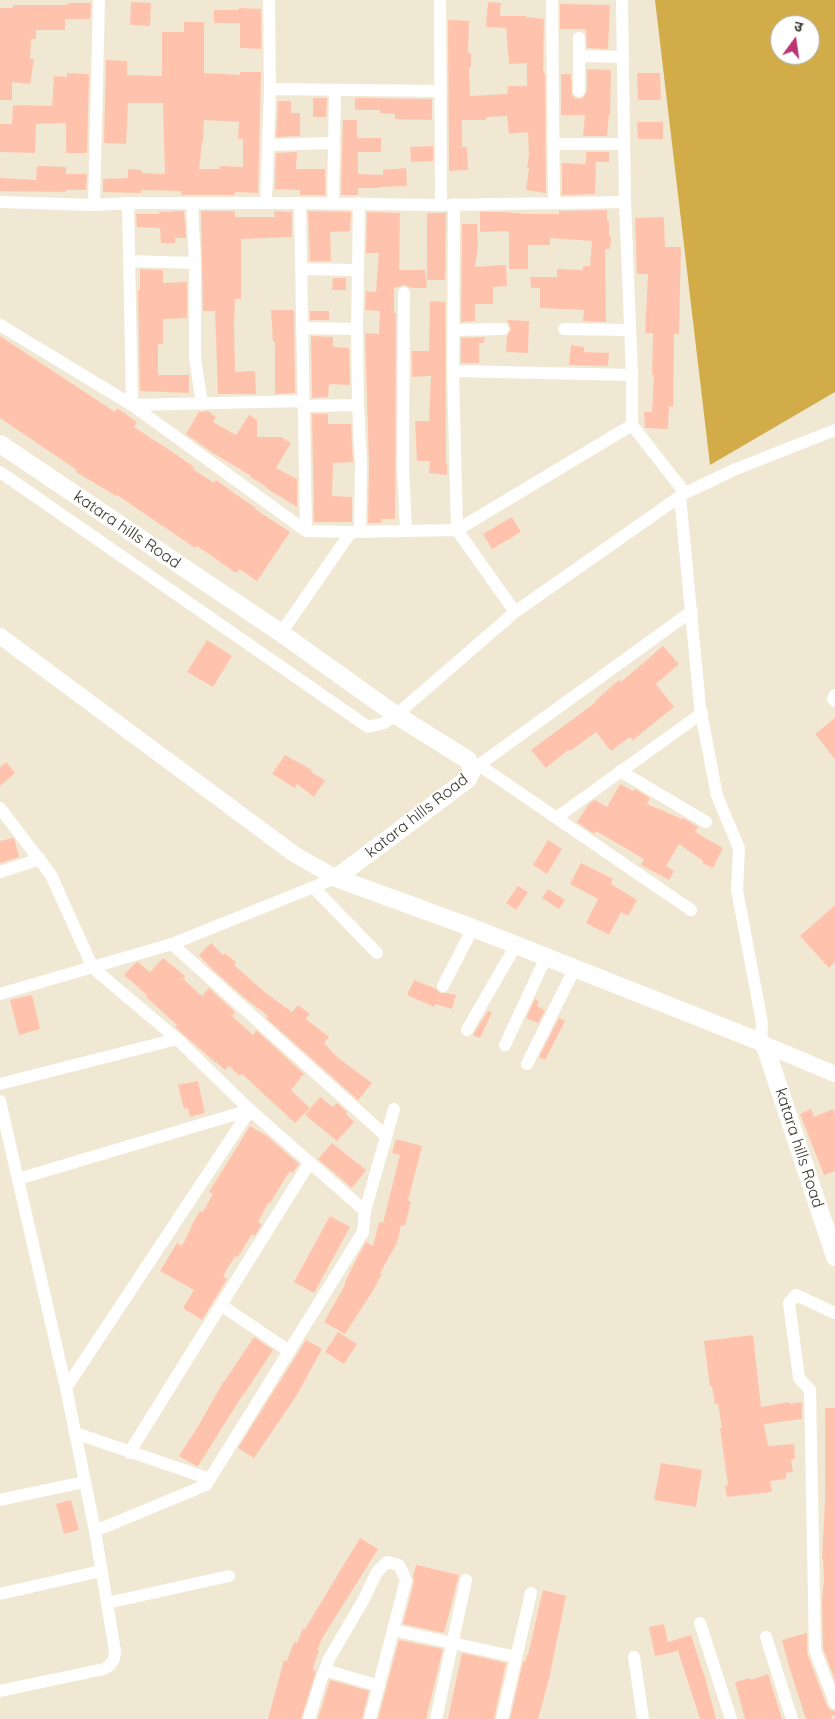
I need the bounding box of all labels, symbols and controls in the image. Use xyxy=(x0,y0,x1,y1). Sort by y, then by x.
north arrow xyxy=(770,15,820,65)
text: उ xyxy=(792,17,805,36)
street label: katara hills Road xyxy=(70,487,184,573)
street label: katara hills Road xyxy=(362,770,472,862)
street label: katara hills Road xyxy=(771,1086,827,1210)

